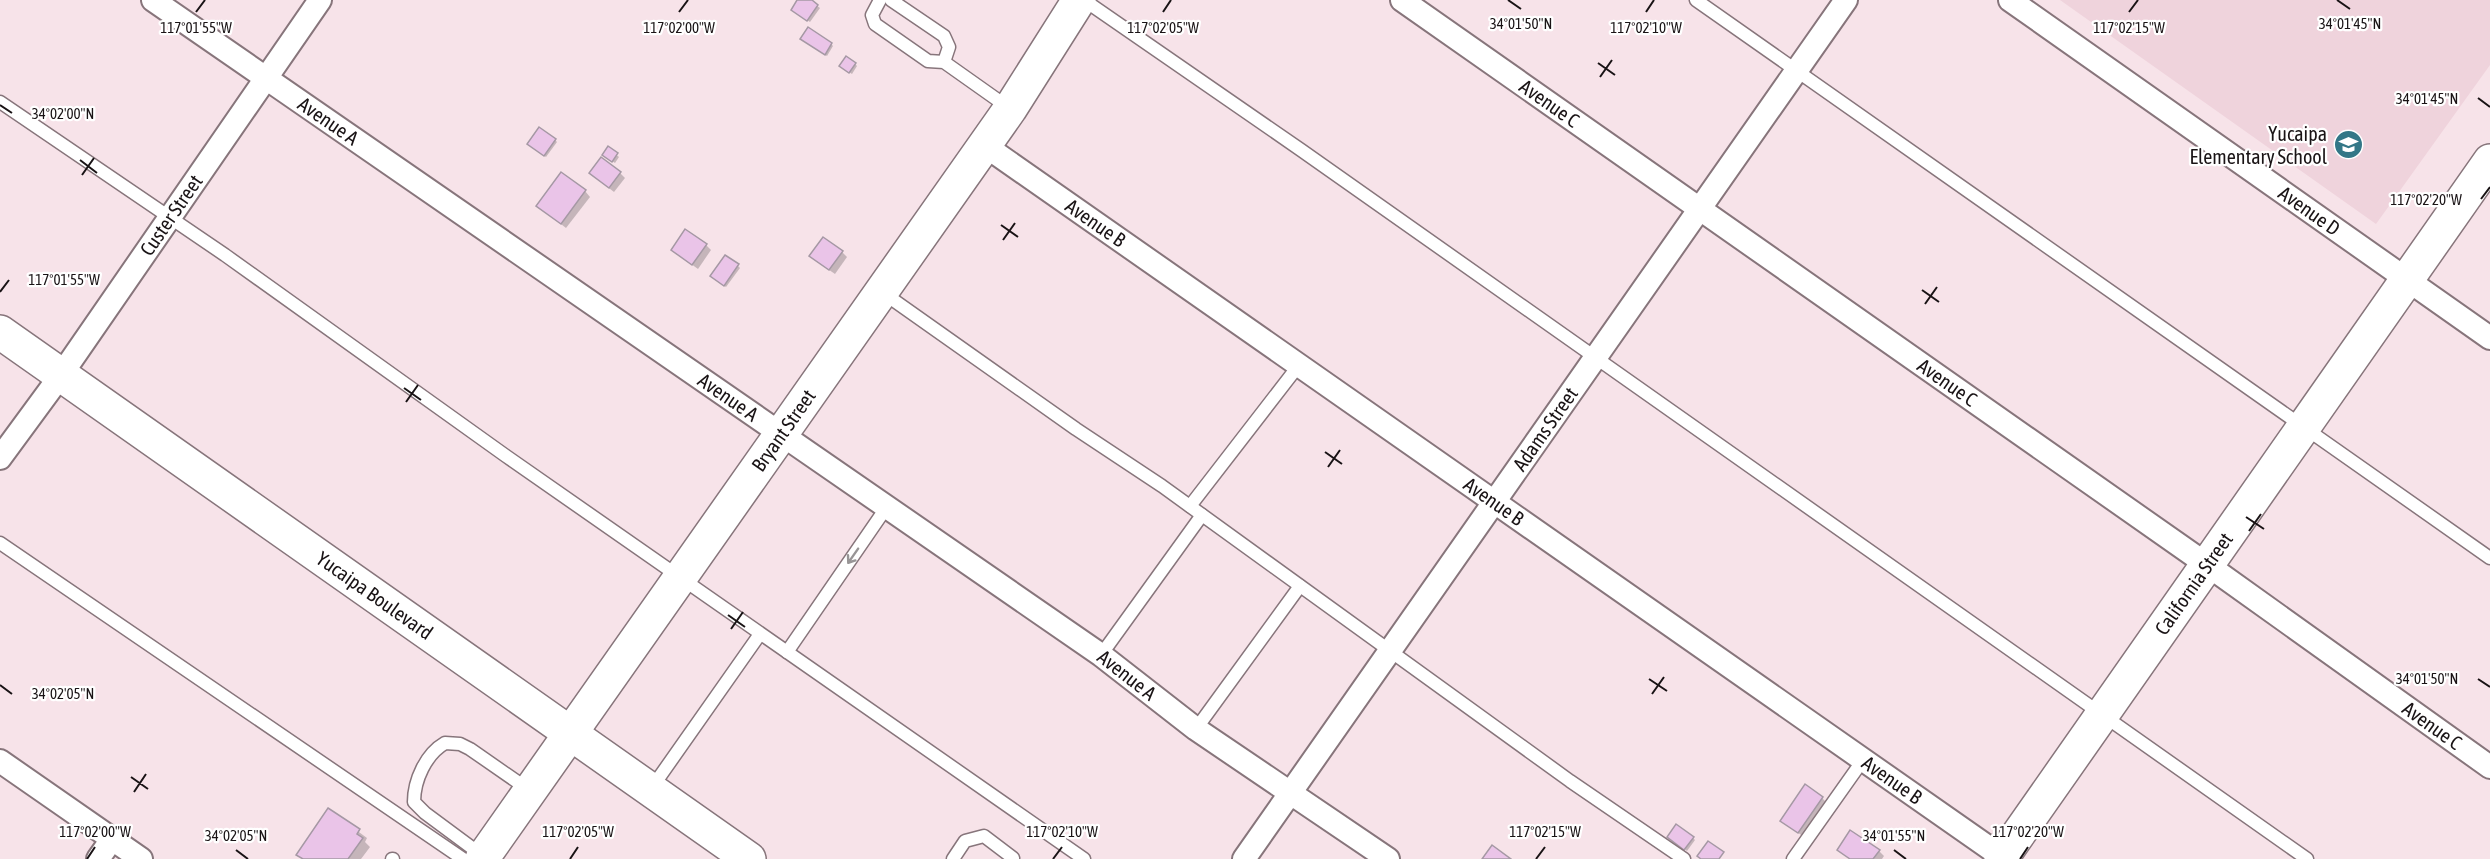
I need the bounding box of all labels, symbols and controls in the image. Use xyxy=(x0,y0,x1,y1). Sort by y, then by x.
text: 34°01'50"N xyxy=(1490,15,1552,32)
text: 34°01'45"N xyxy=(2319,15,2381,32)
text: 117°01'55"W xyxy=(160,19,232,36)
text: 117°02'00"W xyxy=(643,19,715,36)
text: 117°02'05"W xyxy=(1127,19,1199,36)
text: 117°02'10"W xyxy=(1610,19,1682,36)
text: 117°02'15"W xyxy=(2093,19,2165,36)
street label: Avenue C xyxy=(1516,74,1584,132)
text: 34°01'45"N xyxy=(2396,90,2458,107)
street label: Avenue A xyxy=(294,92,363,150)
text: 34°02'00"N xyxy=(32,105,94,122)
place label: Yucaipa Elementary School xyxy=(2190,122,2328,168)
school or university icon: Yucaipa Elementary School xyxy=(2332,129,2364,161)
street label: Custer Street xyxy=(135,170,207,260)
street label: Avenue D xyxy=(2275,181,2345,240)
text: 117°02'20"W xyxy=(2390,191,2462,208)
street label: Avenue B xyxy=(1061,194,1130,252)
text: 117°01'55"W xyxy=(28,271,100,288)
street label: Avenue C xyxy=(1913,353,1982,411)
street label: Avenue A xyxy=(694,368,763,426)
street label: Adams Street xyxy=(1508,382,1582,475)
street label: Bryant Street xyxy=(747,385,820,476)
street label: Avenue B xyxy=(1460,472,1529,530)
street label: California Street xyxy=(2150,528,2237,639)
street label: Yucaipa Boulevard xyxy=(312,546,437,644)
one-way arrow xyxy=(847,547,859,563)
street label: Avenue A xyxy=(1093,645,1161,705)
text: 34°01'50"N xyxy=(2396,670,2458,687)
text: 34°02'05"N xyxy=(32,685,94,702)
street label: Avenue C xyxy=(2398,696,2466,754)
street label: Avenue B xyxy=(1858,751,1927,809)
text: 117°02'00"W xyxy=(59,823,131,840)
text: 117°02'05"W xyxy=(542,823,614,840)
text: 117°02'10"W xyxy=(1026,823,1098,840)
text: 117°02'15"W xyxy=(1509,823,1581,840)
text: 117°02'20"W xyxy=(1992,823,2064,840)
text: 34°02'05"N xyxy=(205,827,267,844)
text: 34°01'55"N xyxy=(1863,827,1925,844)

